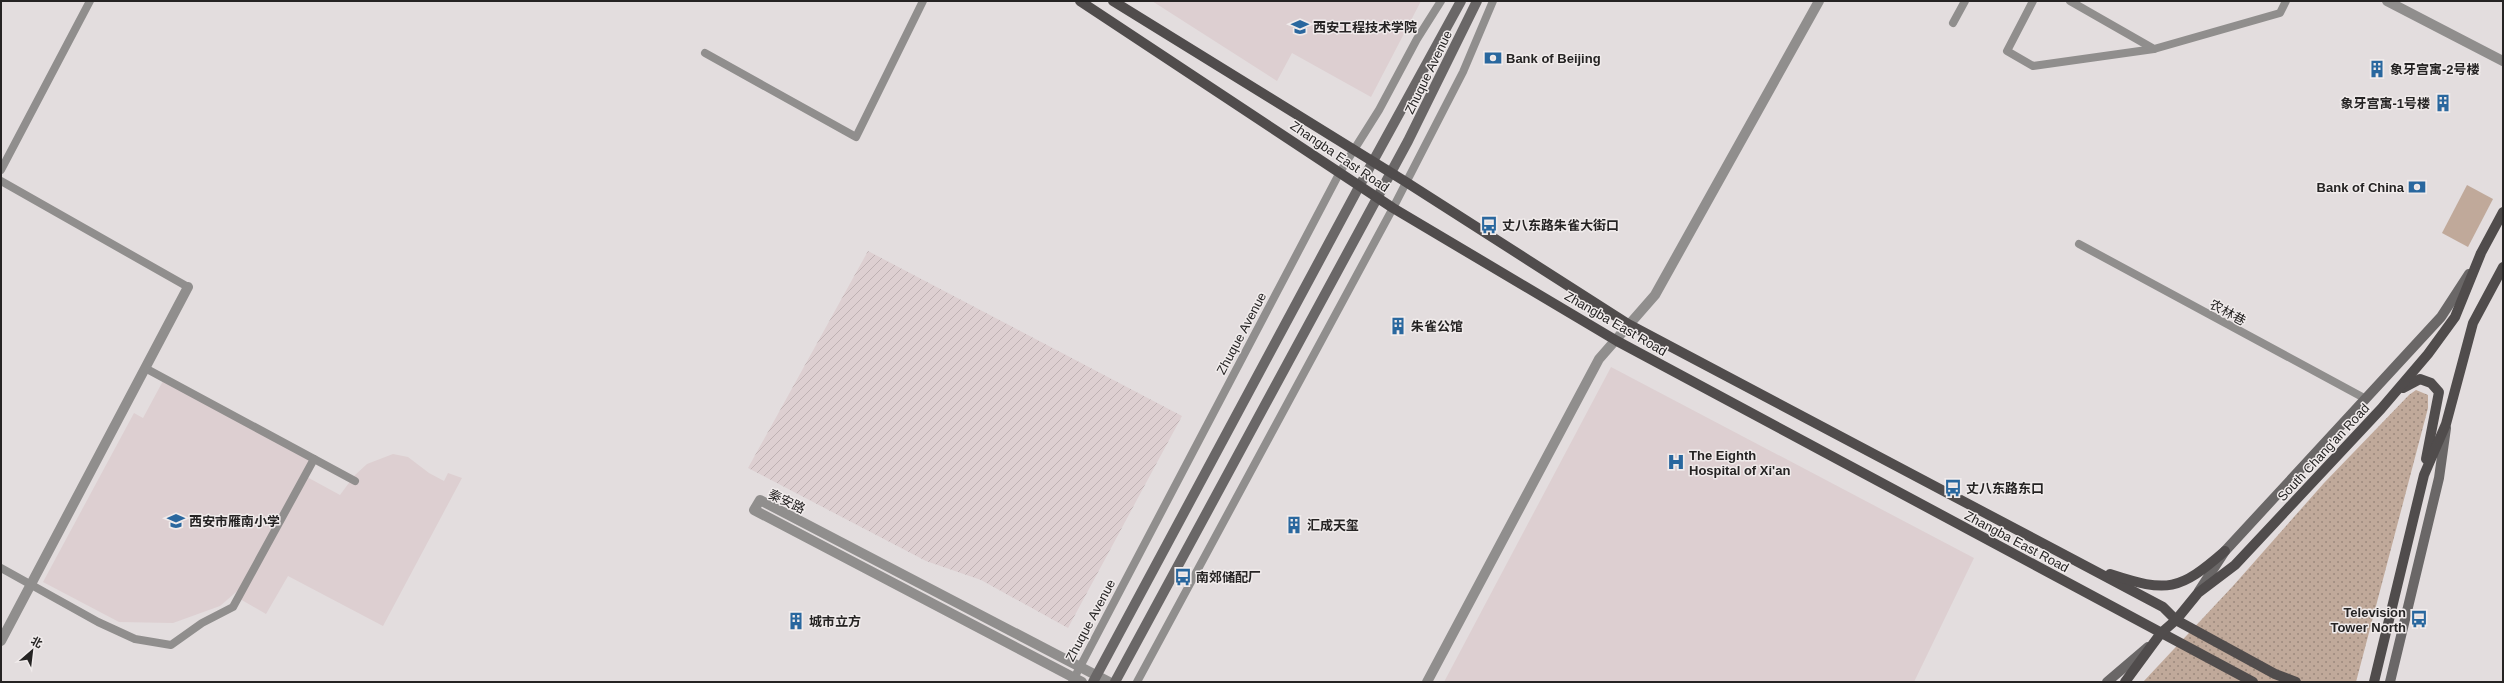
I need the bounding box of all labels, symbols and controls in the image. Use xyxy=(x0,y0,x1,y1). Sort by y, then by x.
school or university icon: 西安工程技术学院 xyxy=(1290,17,1310,37)
place label: 西安工程技术学院 xyxy=(1313,20,1417,35)
street label: Zhuque Avenue xyxy=(1402,28,1455,116)
bank icon: Bank of Beijing xyxy=(1483,48,1503,68)
place label: Bank of Beijing xyxy=(1506,51,1601,66)
building icon: 象牙宫寓-2号楼 xyxy=(2367,59,2387,79)
place label: 象牙宫寓-2号楼 xyxy=(2390,62,2480,77)
building icon: 象牙宫寓-1号楼 xyxy=(2433,93,2453,113)
place label: 象牙宫寓-1号楼 xyxy=(2340,96,2430,111)
street label: Zhangba East Road xyxy=(1288,118,1392,195)
bank icon: Bank of China xyxy=(2407,177,2427,197)
place label: Bank of China xyxy=(2317,180,2405,195)
bus stop icon: 丈八东路朱雀大街口 xyxy=(1479,215,1499,235)
place label: 丈八东路朱雀大街口 xyxy=(1502,218,1619,233)
street label: Zhangba East Road xyxy=(1562,288,1670,359)
street label: Zhuque Avenue xyxy=(1213,290,1269,377)
street label: 农林巷 xyxy=(2207,296,2248,328)
building icon: 朱雀公馆 xyxy=(1388,316,1408,336)
place label: 朱雀公馆 xyxy=(1411,319,1463,334)
street label: South Chang'an Road xyxy=(2274,401,2372,504)
place label: The Eighth Hospital of Xi'an xyxy=(1689,448,1790,478)
hospital icon: The Eighth Hospital of Xi'an xyxy=(1666,452,1686,472)
bus stop icon: 丈八东路东口 xyxy=(1943,478,1963,498)
place label: 丈八东路东口 xyxy=(1966,481,2044,496)
street label: 秦安路 xyxy=(766,486,808,516)
street label: Zhangba East Road xyxy=(1962,508,2071,575)
school or university icon: 西安市雁南小学 xyxy=(166,511,186,531)
place label: 西安市雁南小学 xyxy=(189,514,280,529)
building icon: 汇成天玺 xyxy=(1284,515,1304,535)
place label: 汇成天玺 xyxy=(1307,518,1359,533)
bus stop icon: 南郊储配厂 xyxy=(1173,567,1193,587)
place label: 南郊储配厂 xyxy=(1196,570,1261,585)
street label: Zhuque Avenue xyxy=(1062,577,1118,664)
place label: Television Tower North xyxy=(2330,605,2406,635)
bus stop icon: Television Tower North xyxy=(2409,609,2429,629)
building icon: 城市立方 xyxy=(786,611,806,631)
place label: 城市立方 xyxy=(809,614,861,629)
north arrow xyxy=(12,631,52,671)
text: 北 xyxy=(29,634,44,650)

